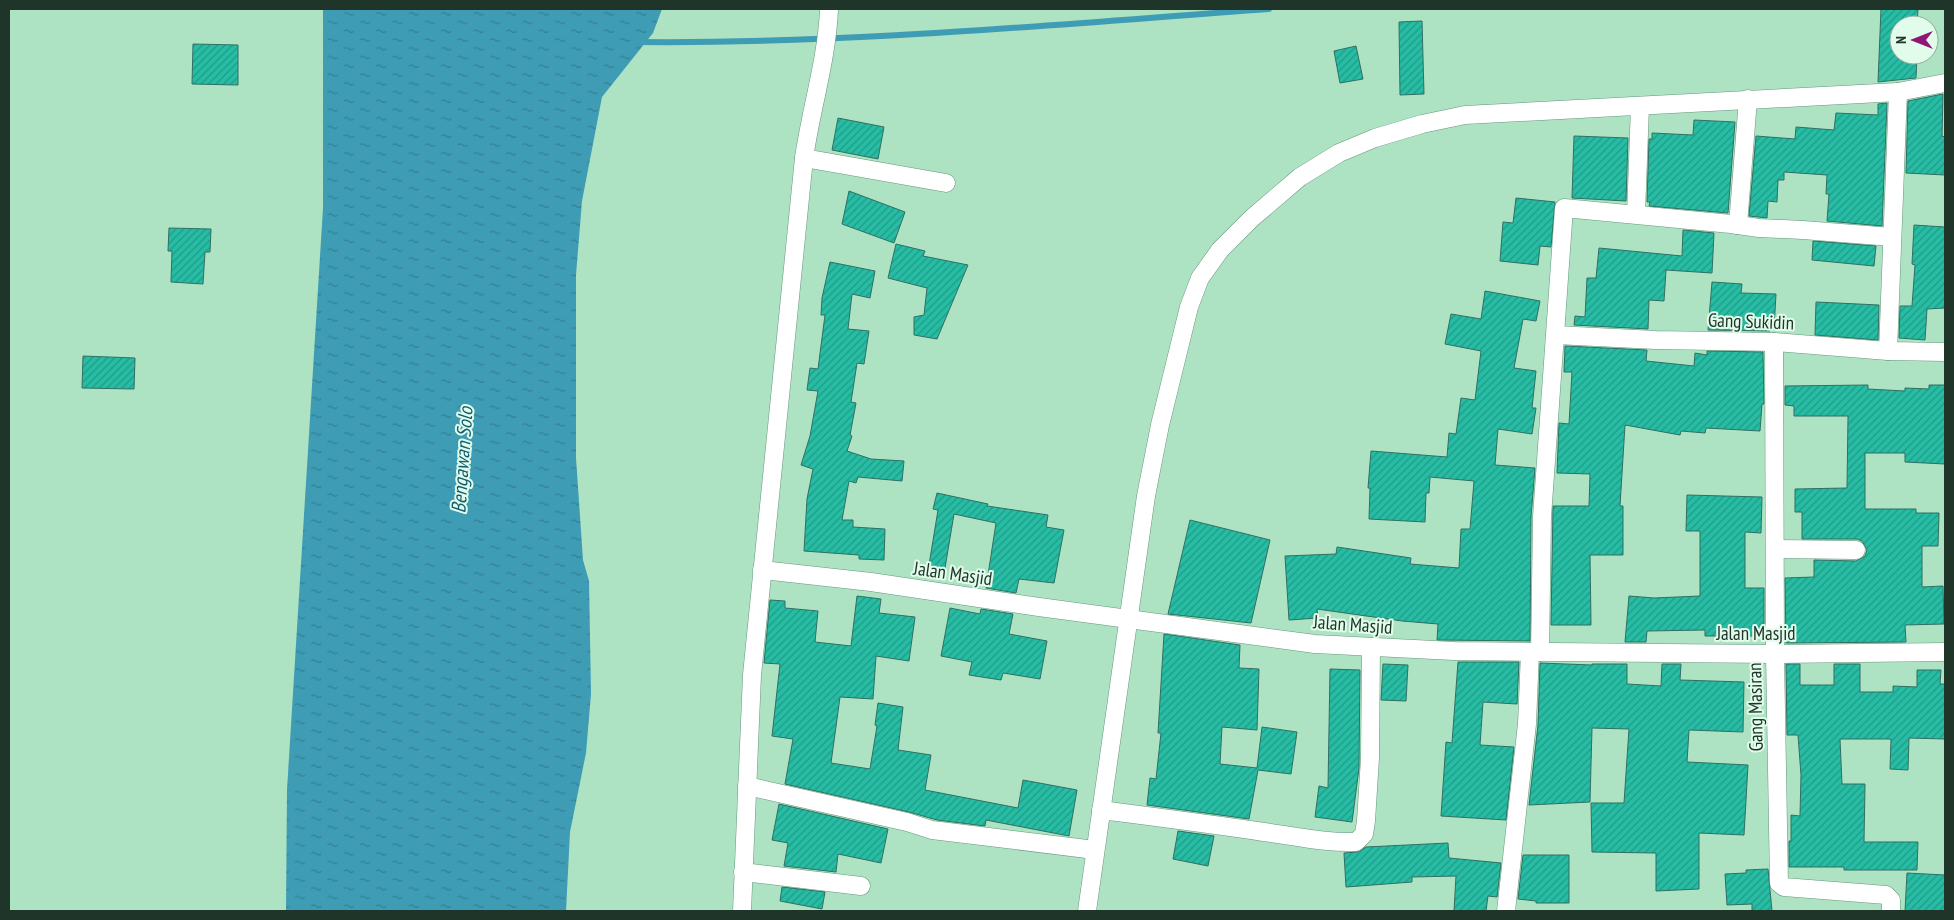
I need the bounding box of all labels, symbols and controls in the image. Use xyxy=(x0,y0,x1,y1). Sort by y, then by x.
north arrow xyxy=(1889,15,1939,65)
text: N xyxy=(1892,36,1910,44)
street label: Gang Sukidin xyxy=(1708,308,1794,334)
water label: Bengawan Solo xyxy=(445,405,479,514)
street label: Jalan Masjid xyxy=(911,555,994,590)
street label: Jalan Masjid xyxy=(1312,609,1393,639)
street label: Jalan Masjid xyxy=(1715,621,1796,645)
street label: Gang Masiran xyxy=(1742,662,1768,752)

